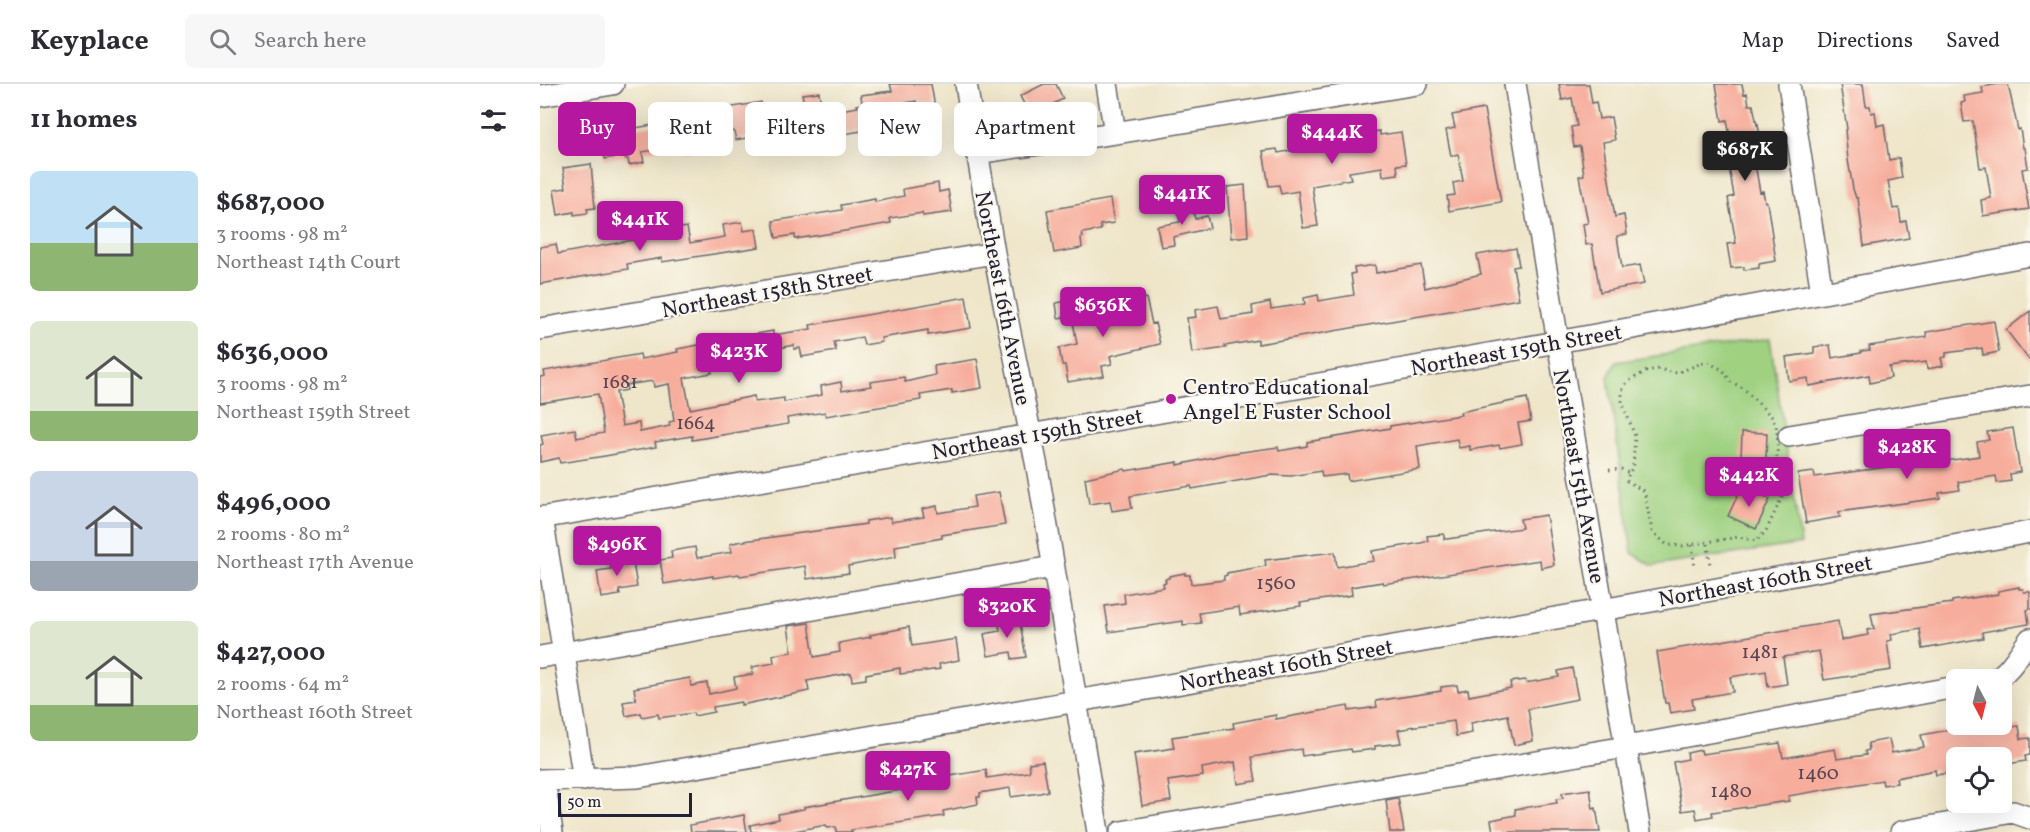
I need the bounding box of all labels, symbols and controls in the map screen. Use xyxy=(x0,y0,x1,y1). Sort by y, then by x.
search box xyxy=(185,14,605,68)
text: Keyplace xyxy=(30,22,149,61)
icon: search xyxy=(206,25,239,58)
text: Search here xyxy=(254,26,366,57)
text: Map xyxy=(1742,27,1784,56)
text: Directions xyxy=(1817,27,1913,56)
text: Saved xyxy=(1946,27,2000,56)
text: 11 homes xyxy=(30,102,137,138)
chip: Buy xyxy=(558,102,636,156)
chip: Rent xyxy=(648,102,733,156)
chip: Filters xyxy=(745,102,846,156)
chip: New xyxy=(858,102,942,156)
chip: Apartment xyxy=(954,102,1097,156)
icon: filters xyxy=(477,104,510,137)
pin: $444K xyxy=(1290,114,1374,165)
text: $444K xyxy=(1301,119,1363,147)
pin: $687K xyxy=(1703,131,1787,182)
text: $687K xyxy=(1716,136,1774,164)
pin: $441K xyxy=(1140,175,1224,226)
text: $441K xyxy=(1153,180,1211,208)
text: $687,000 xyxy=(216,185,325,221)
street label: Northeast 16th Avenue xyxy=(966,189,1038,408)
icon: home xyxy=(78,195,150,267)
pin: $441K xyxy=(598,201,682,252)
text: $441K xyxy=(611,206,669,234)
text: 3 rooms · 98 m² xyxy=(216,221,348,249)
text: Northeast 14th Court xyxy=(216,249,401,277)
street label: Northeast 158th Street xyxy=(659,260,876,327)
pin: $636K xyxy=(1061,287,1145,338)
text: $636K xyxy=(1074,292,1132,320)
street label: Northeast 159th Street xyxy=(1408,318,1625,385)
pin: $423K xyxy=(697,333,781,384)
text: $636,000 xyxy=(216,335,328,371)
text: $423K xyxy=(710,338,768,366)
icon: home xyxy=(78,345,150,417)
street label: Northeast 15th Avenue xyxy=(1543,367,1612,586)
house number: 1681 xyxy=(602,369,638,397)
text: 3 rooms · 98 m² xyxy=(216,371,348,399)
place label: Centro Educational Angel E Fuster School xyxy=(1183,373,1391,429)
marker: Centro Educational Angel E Fuster School xyxy=(1164,392,1178,406)
text: Northeast 159th Street xyxy=(216,399,411,427)
street label: Northeast 159th Street xyxy=(929,402,1146,469)
house number: 1664 xyxy=(676,410,716,438)
pin: $428K xyxy=(1865,429,1949,480)
text: $428K xyxy=(1877,434,1937,462)
pin: $442K xyxy=(1707,457,1791,508)
text: $442K xyxy=(1719,462,1779,490)
text: $496,000 xyxy=(216,485,331,521)
icon: home xyxy=(78,495,150,567)
text: 2 rooms · 80 m² xyxy=(216,521,350,549)
pin: $496K xyxy=(575,526,659,577)
text: $496K xyxy=(587,531,647,559)
street label: Northeast 160th Street xyxy=(1656,548,1875,617)
text: Northeast 17th Avenue xyxy=(216,549,414,577)
house number: 1560 xyxy=(1256,570,1296,598)
pin: $320K xyxy=(965,588,1049,639)
text: $320K xyxy=(978,593,1036,621)
street label: Northeast 160th Street xyxy=(1177,632,1396,701)
text: $427,000 xyxy=(216,635,325,671)
house number: 1481 xyxy=(1741,639,1779,667)
icon: home xyxy=(78,645,150,717)
north arrow xyxy=(1946,669,2012,735)
map controls xyxy=(1946,669,2012,813)
text: 2 rooms · 64 m² xyxy=(216,671,349,699)
text: Northeast 160th Street xyxy=(216,699,413,727)
button: locate xyxy=(1946,747,2012,813)
pin: $427K xyxy=(866,751,950,802)
text: $427K xyxy=(879,756,937,784)
house number: 1460 xyxy=(1797,760,1839,788)
house number: 1480 xyxy=(1710,778,1752,806)
scale bar xyxy=(558,790,692,818)
text: 50 m xyxy=(567,792,601,814)

